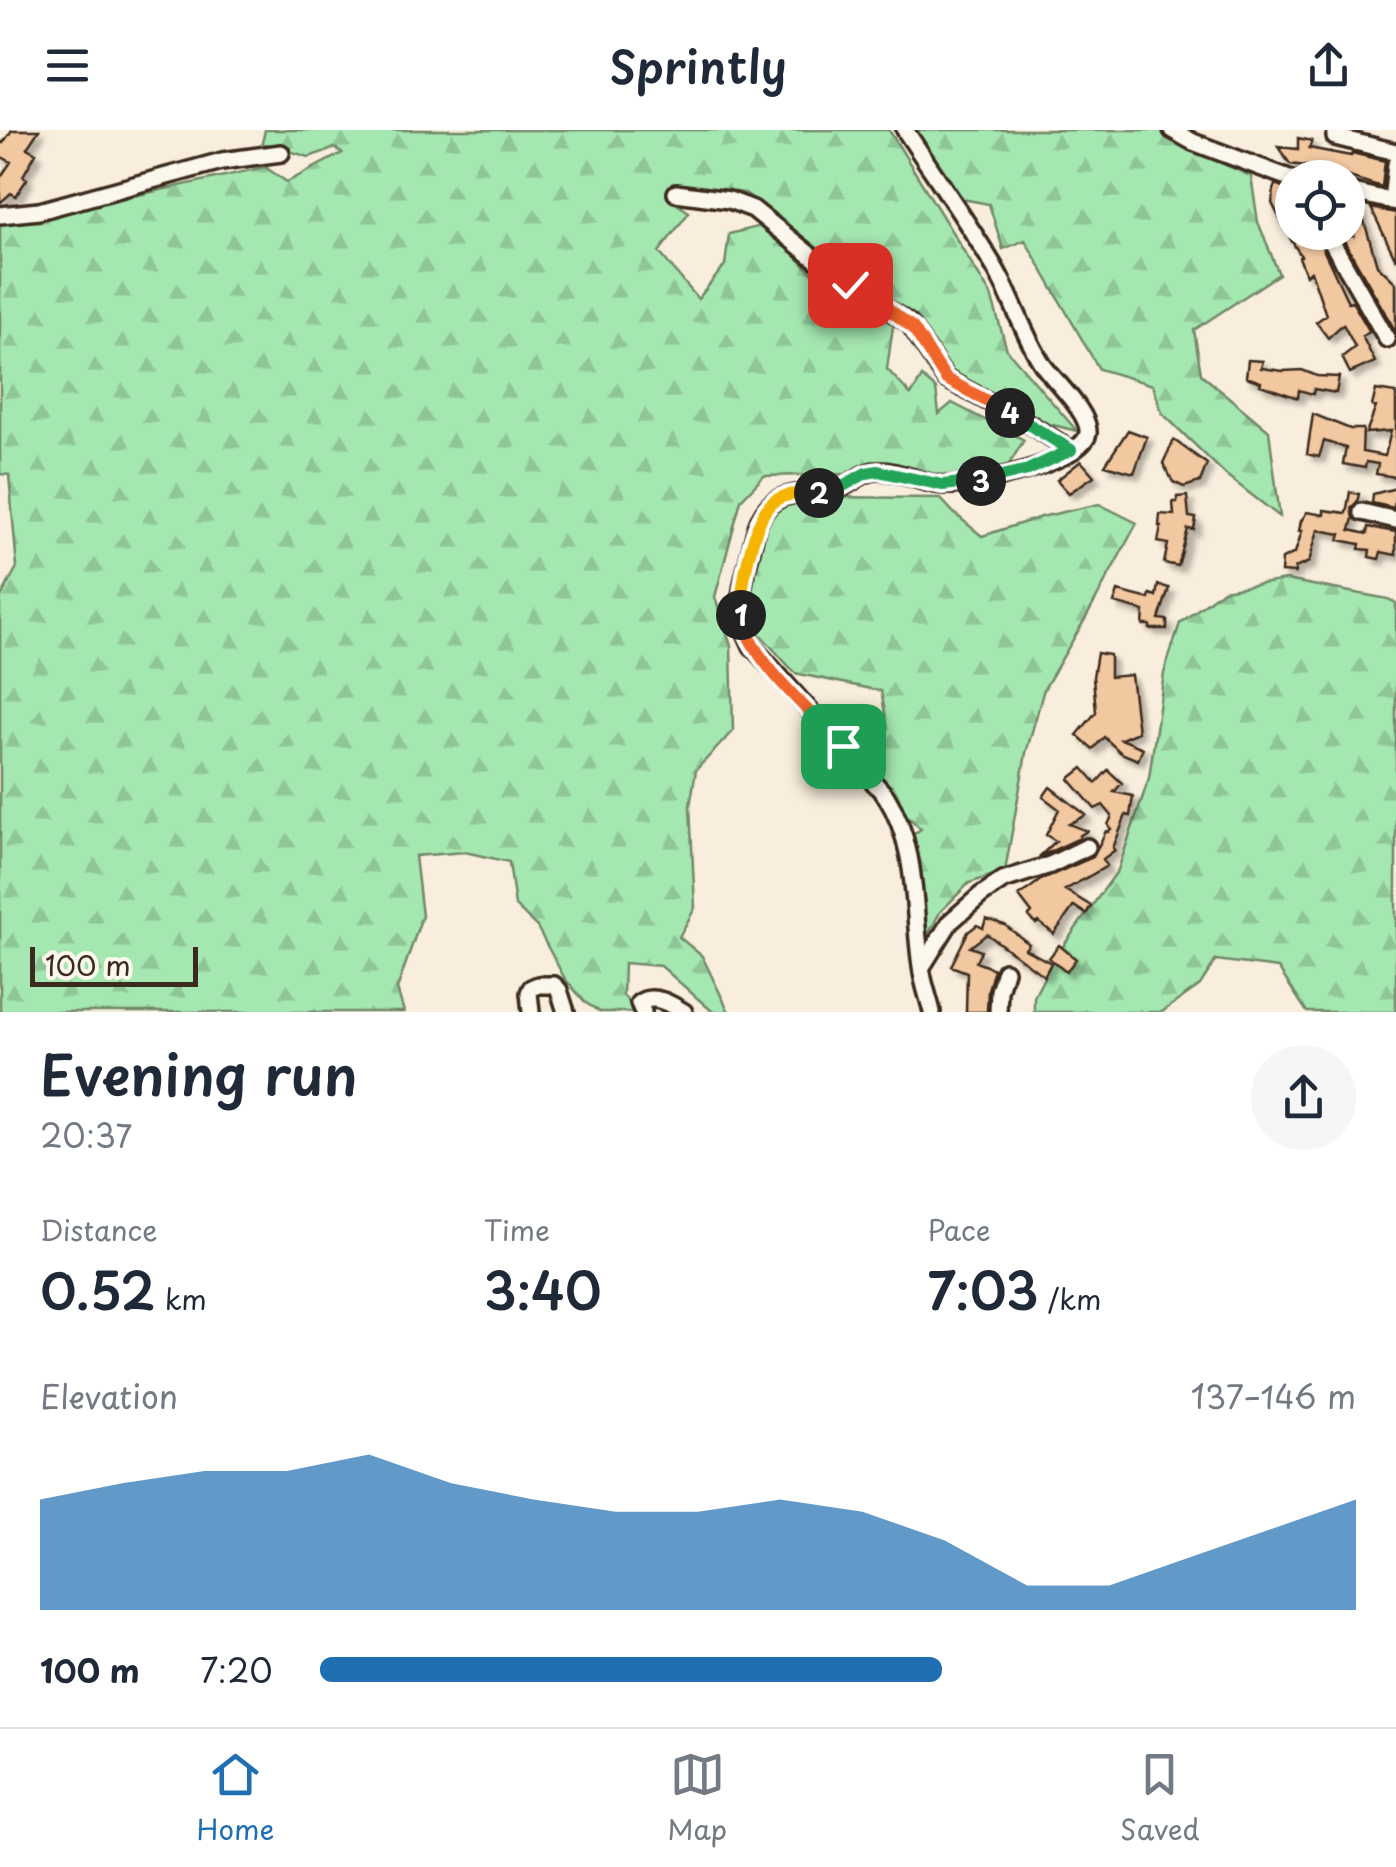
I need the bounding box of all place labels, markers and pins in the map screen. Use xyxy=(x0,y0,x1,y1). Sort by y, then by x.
pin xyxy=(808,243,893,328)
pin: 4 xyxy=(985,388,1035,438)
pin: 3 xyxy=(956,456,1006,506)
pin: 2 xyxy=(794,468,844,518)
pin: 1 xyxy=(716,590,766,640)
pin xyxy=(801,704,886,789)

